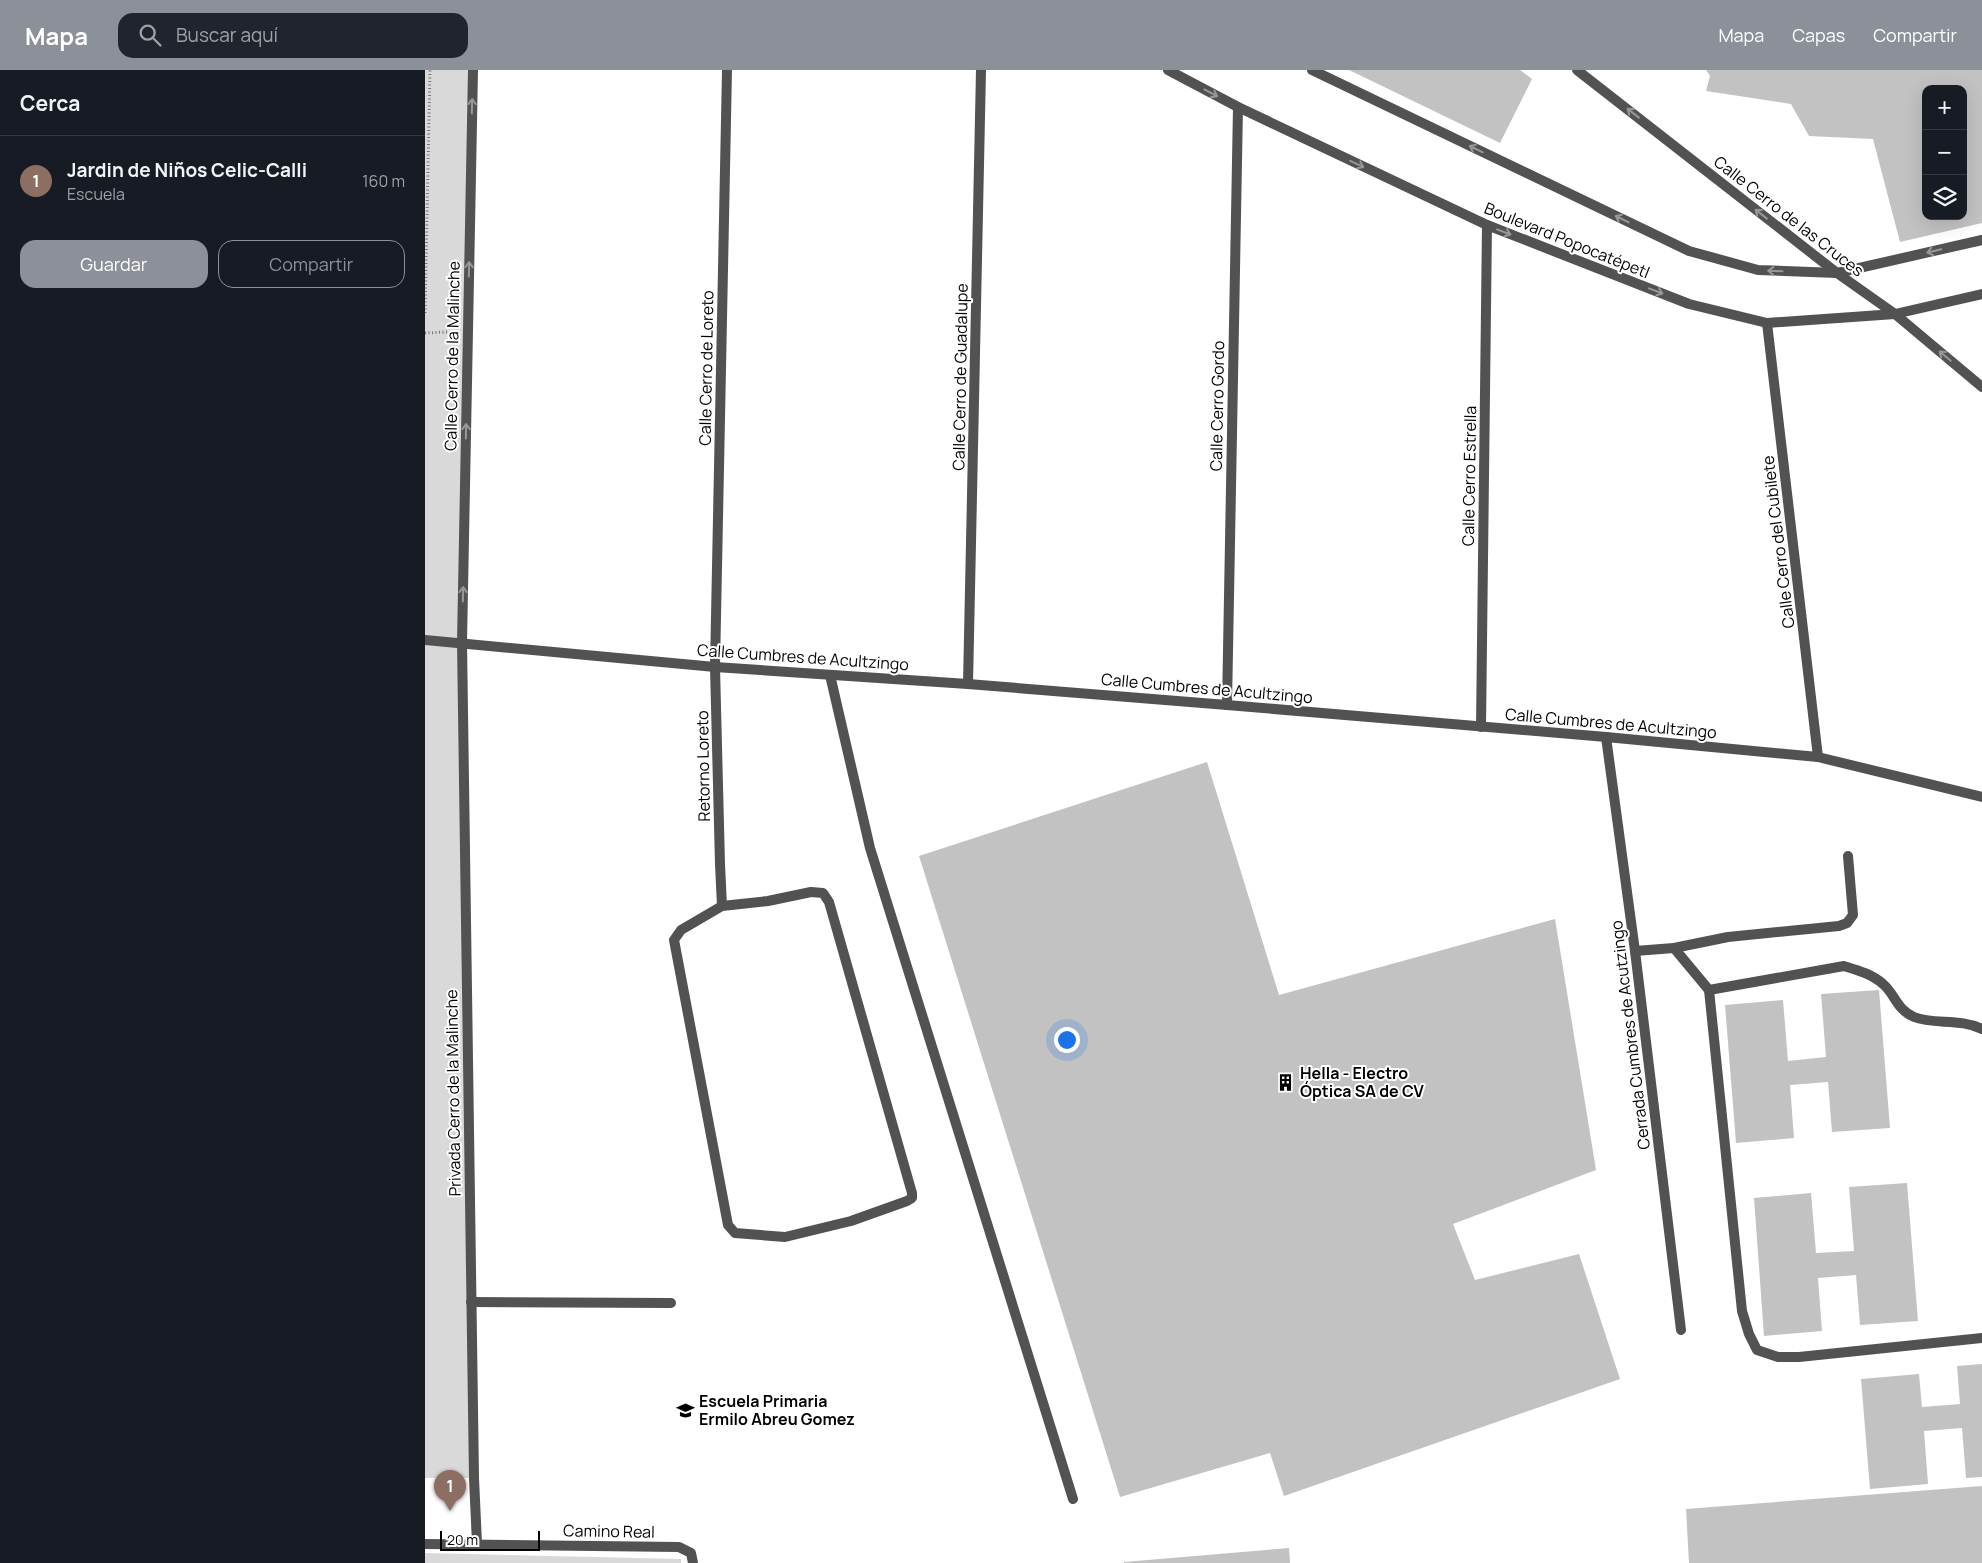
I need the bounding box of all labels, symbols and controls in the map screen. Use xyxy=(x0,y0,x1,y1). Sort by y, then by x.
search box xyxy=(118,13,468,58)
text: Mapa xyxy=(25,19,88,52)
icon: search xyxy=(136,21,164,49)
text: Buscar aquí xyxy=(176,22,278,48)
text: Mapa xyxy=(1718,23,1764,47)
text: Capas xyxy=(1792,23,1845,47)
text: Compartir xyxy=(1873,23,1957,47)
map controls xyxy=(1922,85,1967,220)
button: + xyxy=(1922,85,1967,130)
text: Cerca xyxy=(20,89,80,117)
one-way arrow xyxy=(1203,89,1218,98)
one-way arrow xyxy=(468,98,477,114)
one-way arrow xyxy=(1627,108,1640,119)
button: − xyxy=(1922,130,1967,175)
one-way arrow xyxy=(1469,143,1484,153)
street label: Calle Cerro de las Cruces xyxy=(1710,151,1868,281)
text: Jardin de Niños Celic-Calli xyxy=(67,157,307,183)
one-way arrow xyxy=(1349,159,1364,169)
text: 1 xyxy=(32,170,40,192)
text: 160 m xyxy=(362,170,405,192)
button: layers xyxy=(1922,175,1967,220)
text: Escuela xyxy=(67,183,125,205)
street label: Boulevard Popocatépetl xyxy=(1481,197,1653,283)
one-way arrow xyxy=(1755,208,1768,219)
one-way arrow xyxy=(1615,214,1630,223)
one-way arrow xyxy=(1496,228,1511,237)
button: Guardar xyxy=(20,240,208,288)
button: Compartir xyxy=(218,240,405,288)
one-way arrow xyxy=(1927,247,1943,256)
street label: Calle Cerro de la Malinche xyxy=(439,261,465,451)
one-way arrow xyxy=(464,261,474,277)
one-way arrow xyxy=(1767,266,1783,276)
street label: Calle Cerro de Guadalupe xyxy=(947,283,973,471)
one-way arrow xyxy=(1648,287,1663,296)
street label: Calle Cerro de Loreto xyxy=(694,290,718,446)
street label: Calle Cerro Gordo xyxy=(1205,341,1229,471)
one-way arrow xyxy=(1938,350,1951,361)
street label: Calle Cerro Estrella xyxy=(1457,406,1481,546)
one-way arrow xyxy=(461,423,471,440)
street label: Calle Cerro del Cubilete xyxy=(1757,454,1799,630)
one-way arrow xyxy=(458,586,467,602)
street label: Calle Cumbres de Acultzingo xyxy=(696,639,910,675)
street label: Calle Cumbres de Acultzingo xyxy=(1100,668,1314,708)
street label: Calle Cumbres de Acultzingo xyxy=(1504,703,1718,743)
street label: Retorno Loreto xyxy=(691,710,715,822)
street label: Cerrada Cumbres de Acutzingo xyxy=(1605,919,1655,1151)
street label: Privada Cerro de la Malinche xyxy=(440,989,466,1197)
your location xyxy=(1054,1027,1080,1053)
place label: Hella - Electro Óptica SA de CV xyxy=(1300,1062,1424,1102)
building icon: Hella - Electro Óptica SA de CV xyxy=(1276,1072,1296,1092)
place label: Escuela Primaria Ermilo Abreu Gomez xyxy=(699,1390,855,1430)
school or university icon: Escuela Primaria Ermilo Abreu Gomez xyxy=(675,1400,695,1420)
pin: 1 xyxy=(434,1470,466,1511)
street label: Camino Real xyxy=(563,1519,655,1543)
scale bar xyxy=(440,1528,540,1551)
text: 20 m xyxy=(447,1530,478,1549)

